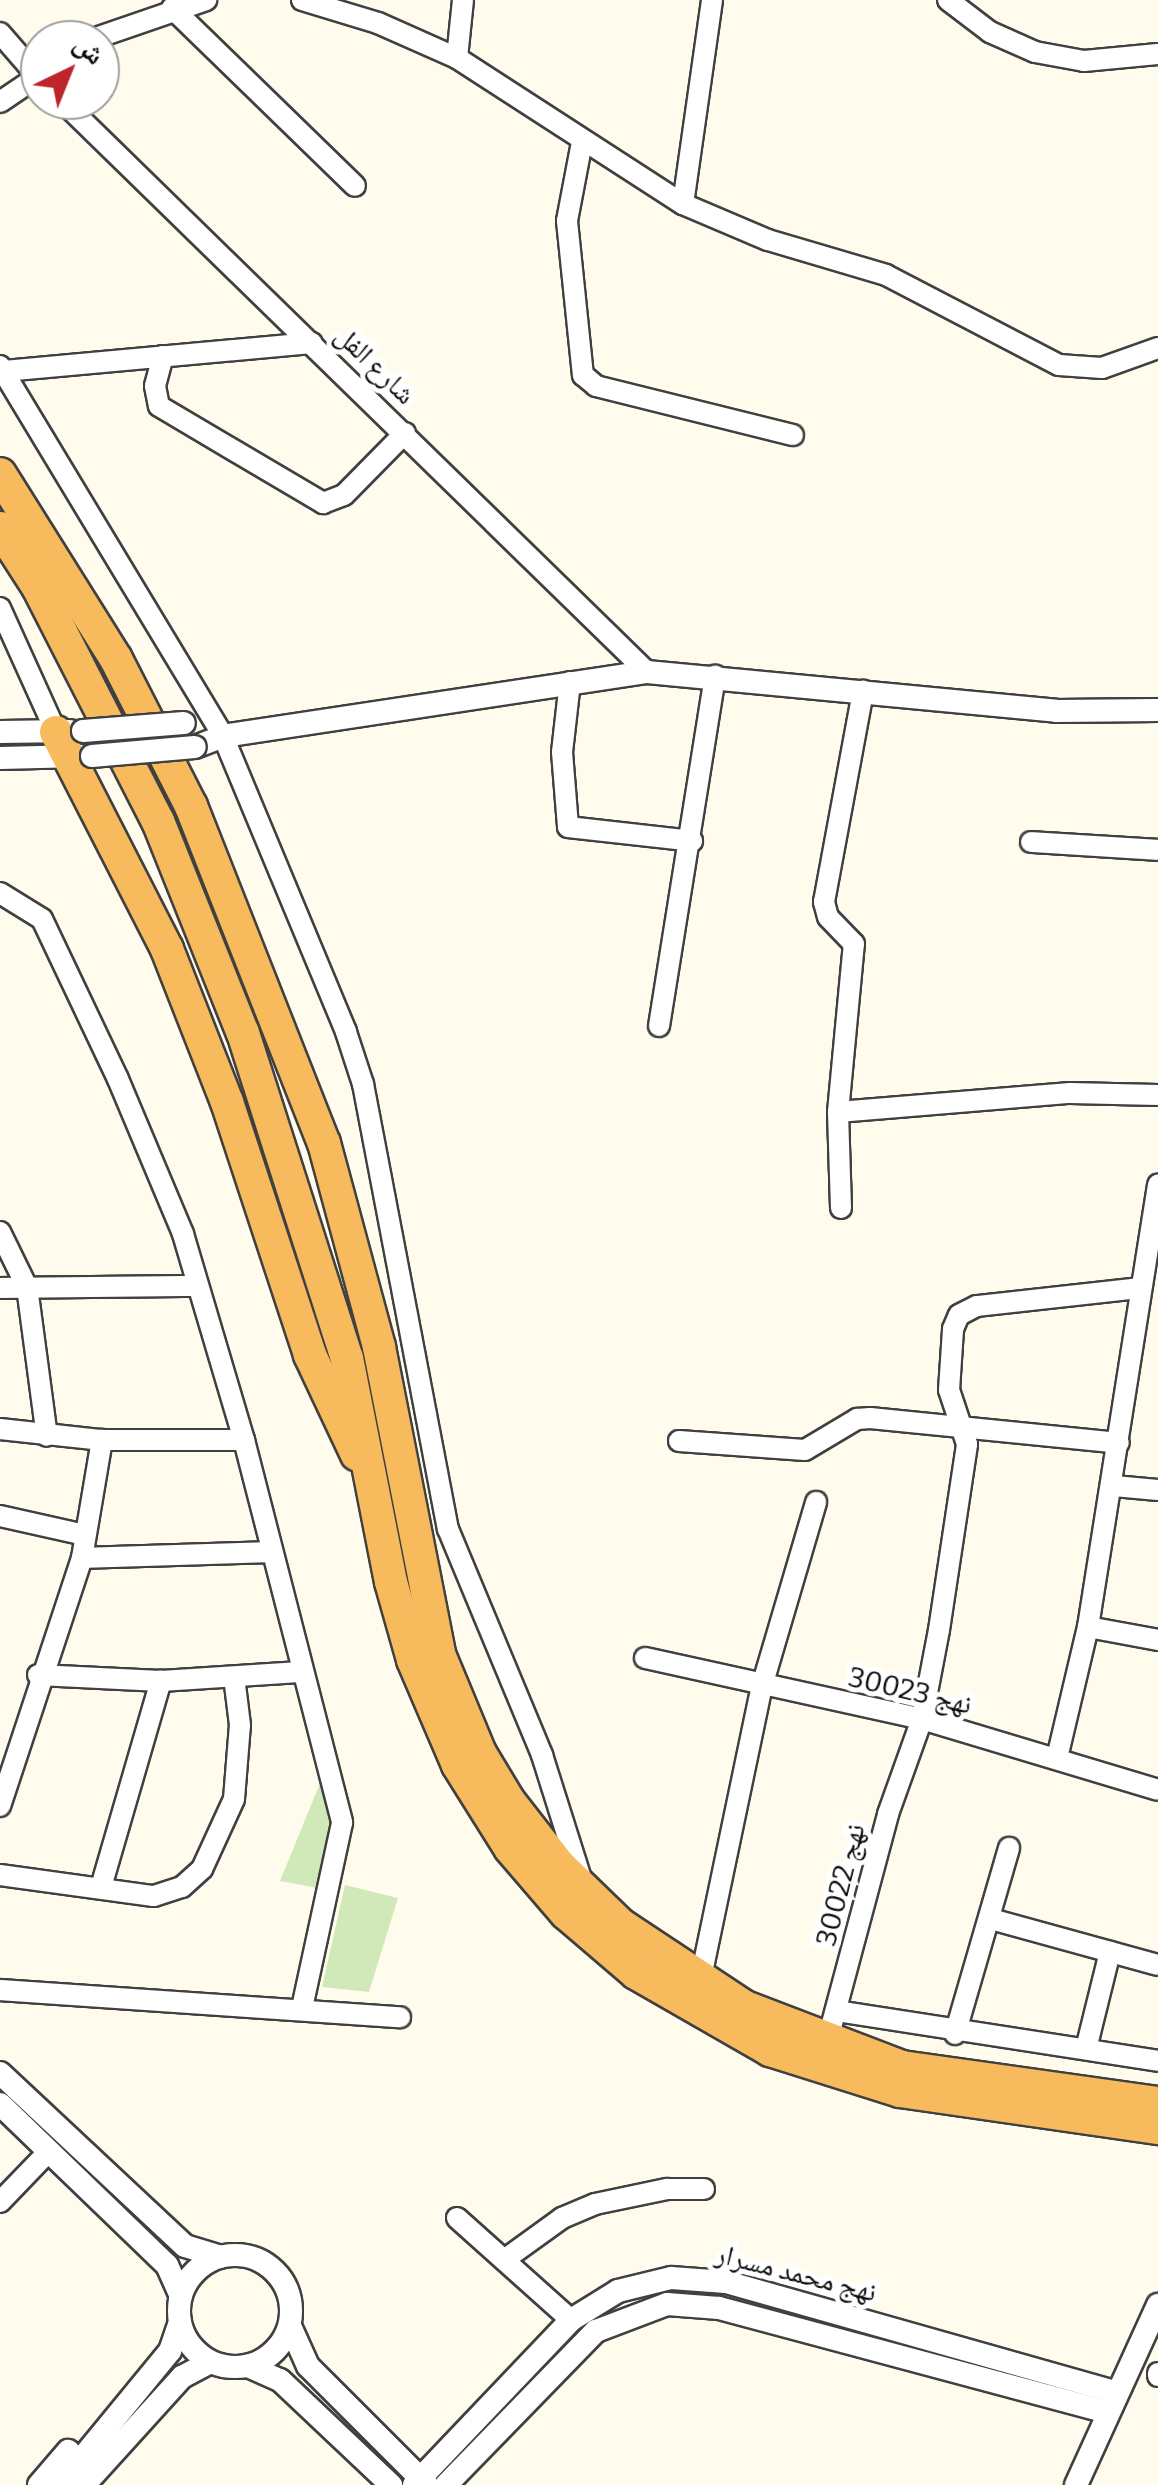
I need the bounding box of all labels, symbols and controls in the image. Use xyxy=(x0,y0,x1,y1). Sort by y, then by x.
north arrow xyxy=(20,20,120,120)
text: ش xyxy=(67,27,112,71)
street label: شارع الفل xyxy=(328,319,422,411)
street label: نهج 30023 xyxy=(845,1660,975,1722)
street label: نهج 30022 xyxy=(810,1820,872,1950)
street label: نهج محمد مسرار xyxy=(712,2237,880,2309)

